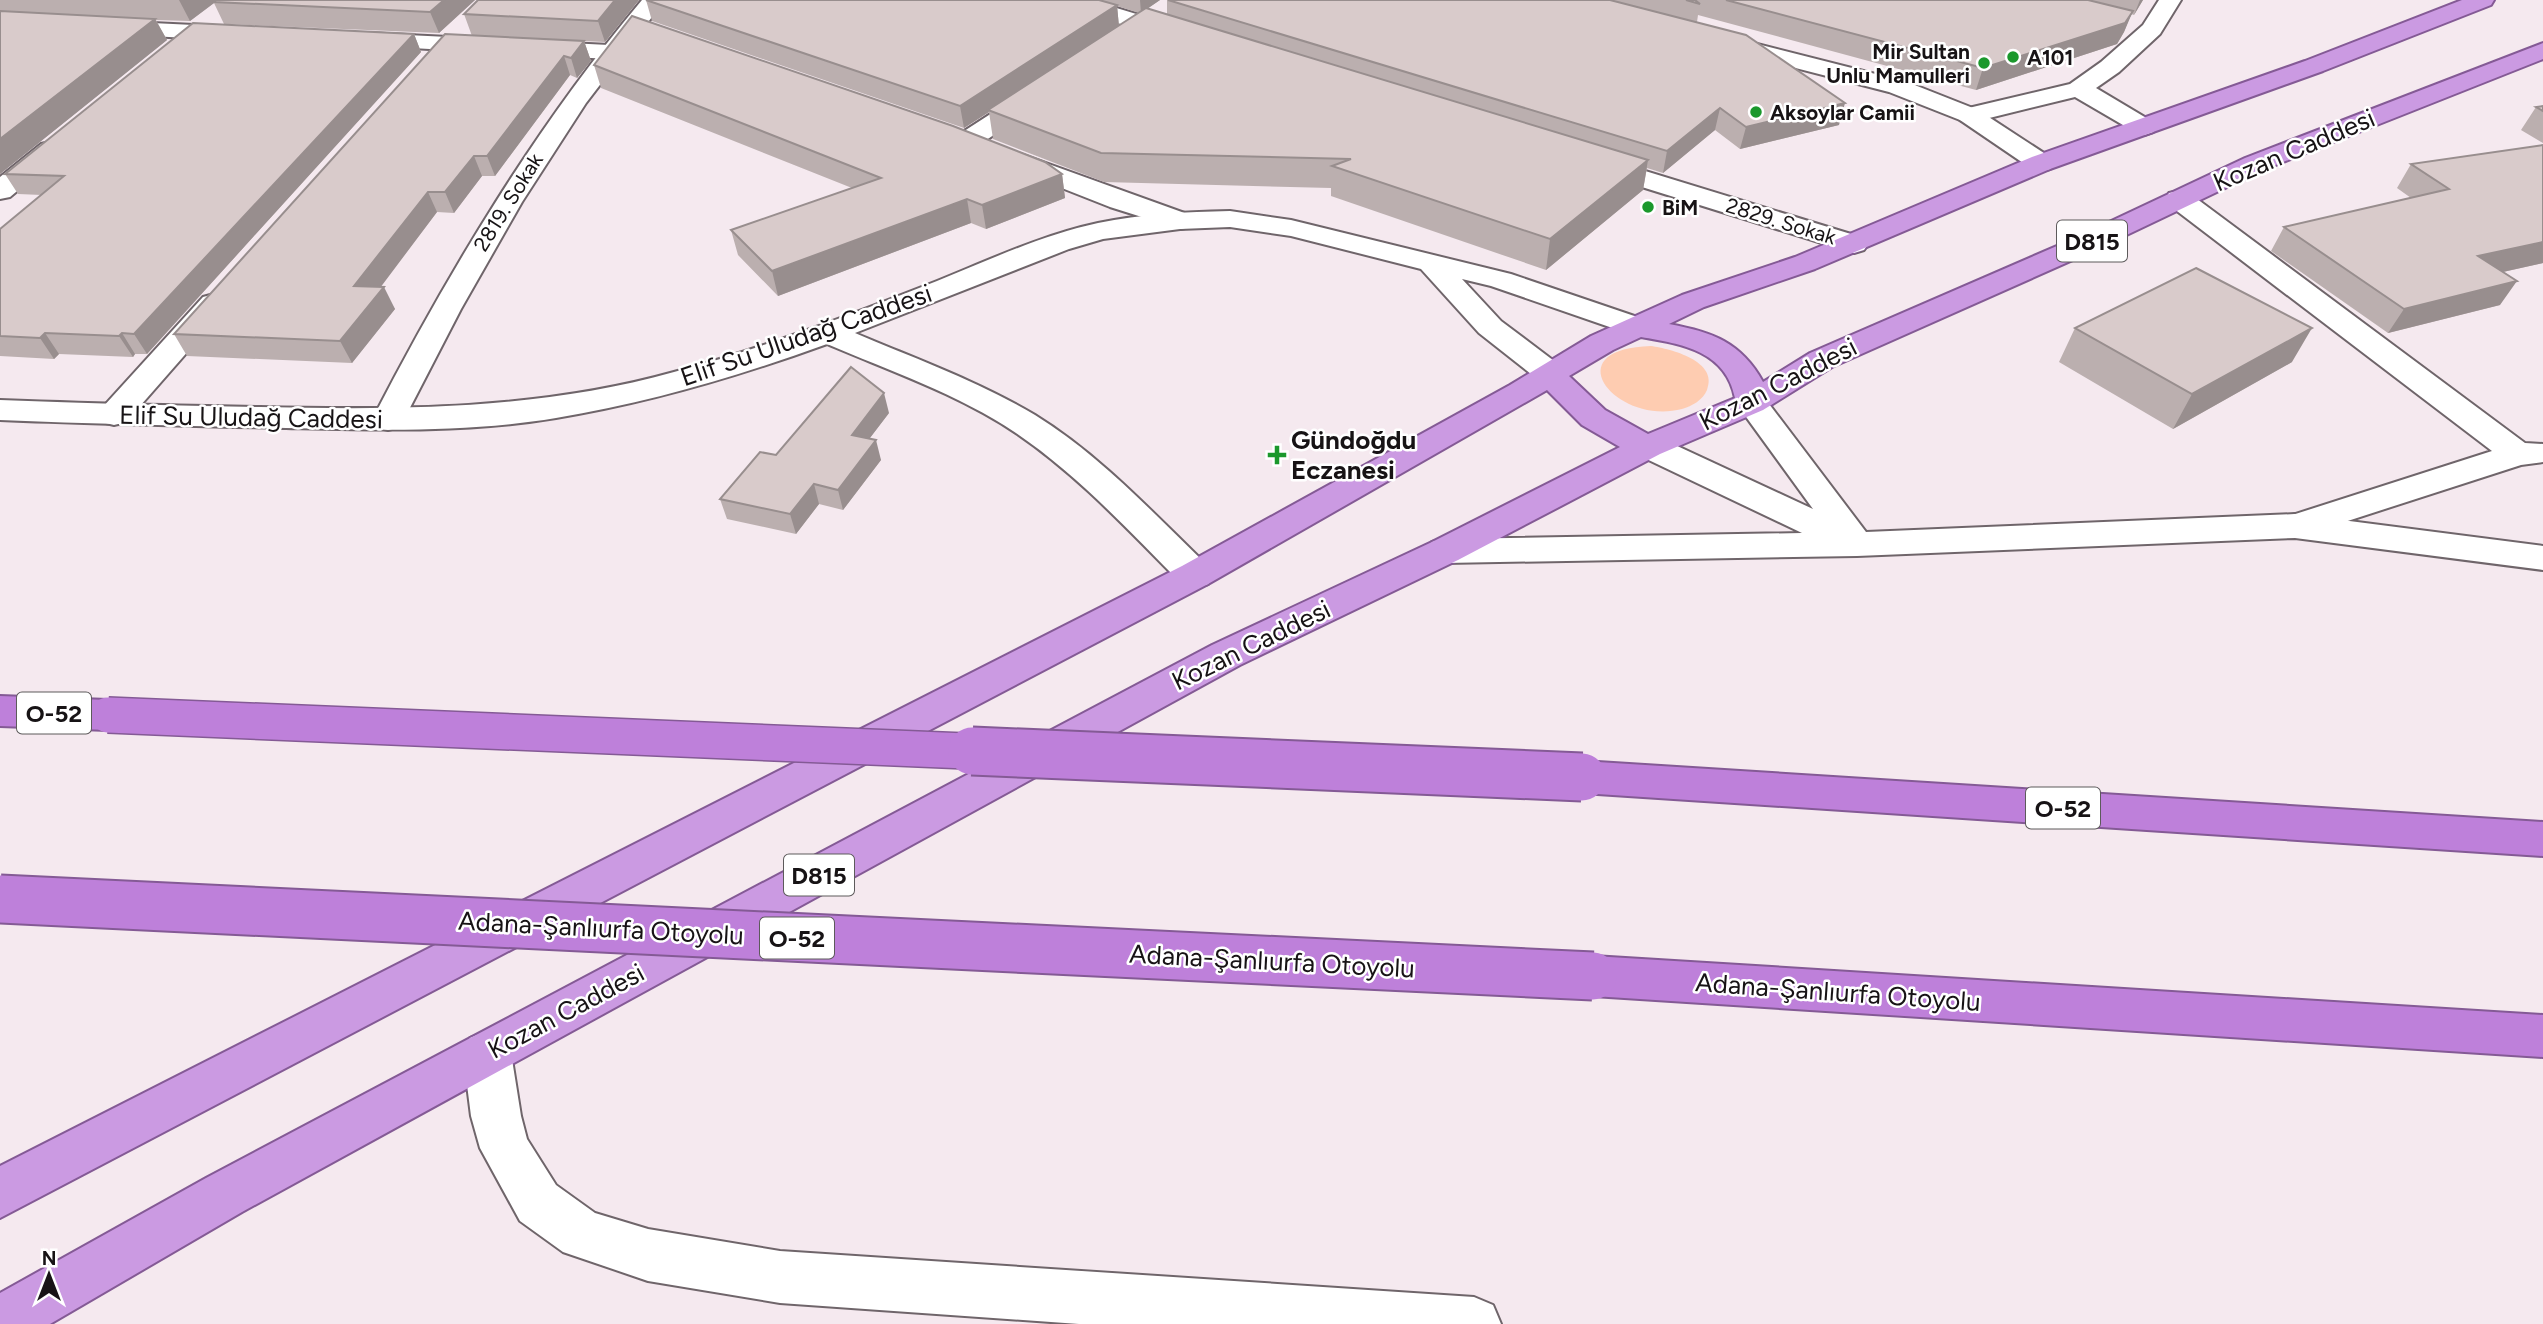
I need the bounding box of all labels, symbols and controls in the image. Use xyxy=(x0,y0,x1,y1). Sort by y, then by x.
place label: Mir Sultan Unlu Mamulleri xyxy=(1826,39,1970,88)
place label: A101 xyxy=(2027,45,2073,70)
marker: A101 xyxy=(2005,49,2021,65)
marker: Mir Sultan Unlu Mamulleri xyxy=(1976,55,1992,71)
place label: Aksoylar Camii xyxy=(1770,100,1915,125)
street label: Kozan Caddesi xyxy=(2208,102,2380,198)
marker: Aksoylar Camii xyxy=(1748,104,1764,120)
street label: 2819. Sokak xyxy=(468,148,548,256)
street label: 2829. Sokak xyxy=(1723,192,1840,250)
place label: BiM xyxy=(1662,195,1698,220)
marker: BiM xyxy=(1640,199,1656,215)
road number: D815 xyxy=(2057,221,2127,262)
street label: Elif Su Uludağ Caddesi xyxy=(676,277,936,393)
street label: Kozan Caddesi xyxy=(1694,331,1862,437)
street label: Elif Su Uludağ Caddesi xyxy=(119,399,383,435)
place label: Gündoğdu Eczanesi xyxy=(1291,424,1416,486)
marker: Gündoğdu Eczanesi xyxy=(1269,447,1285,463)
street label: Kozan Caddesi xyxy=(1166,593,1336,697)
road number: O-52 xyxy=(17,692,91,734)
road number: O-52 xyxy=(2026,788,2100,828)
road number: D815 xyxy=(784,854,854,896)
street label: Adana-Şanlıurfa Otoyolu xyxy=(457,905,745,951)
road number: O-52 xyxy=(760,918,834,958)
street label: Adana-Şanlıurfa Otoyolu xyxy=(1128,938,1416,984)
street label: Kozan Caddesi xyxy=(482,956,650,1066)
street label: Adana-Şanlıurfa Otoyolu xyxy=(1694,966,1982,1018)
north arrow xyxy=(14,1240,84,1310)
text: N xyxy=(42,1247,56,1270)

